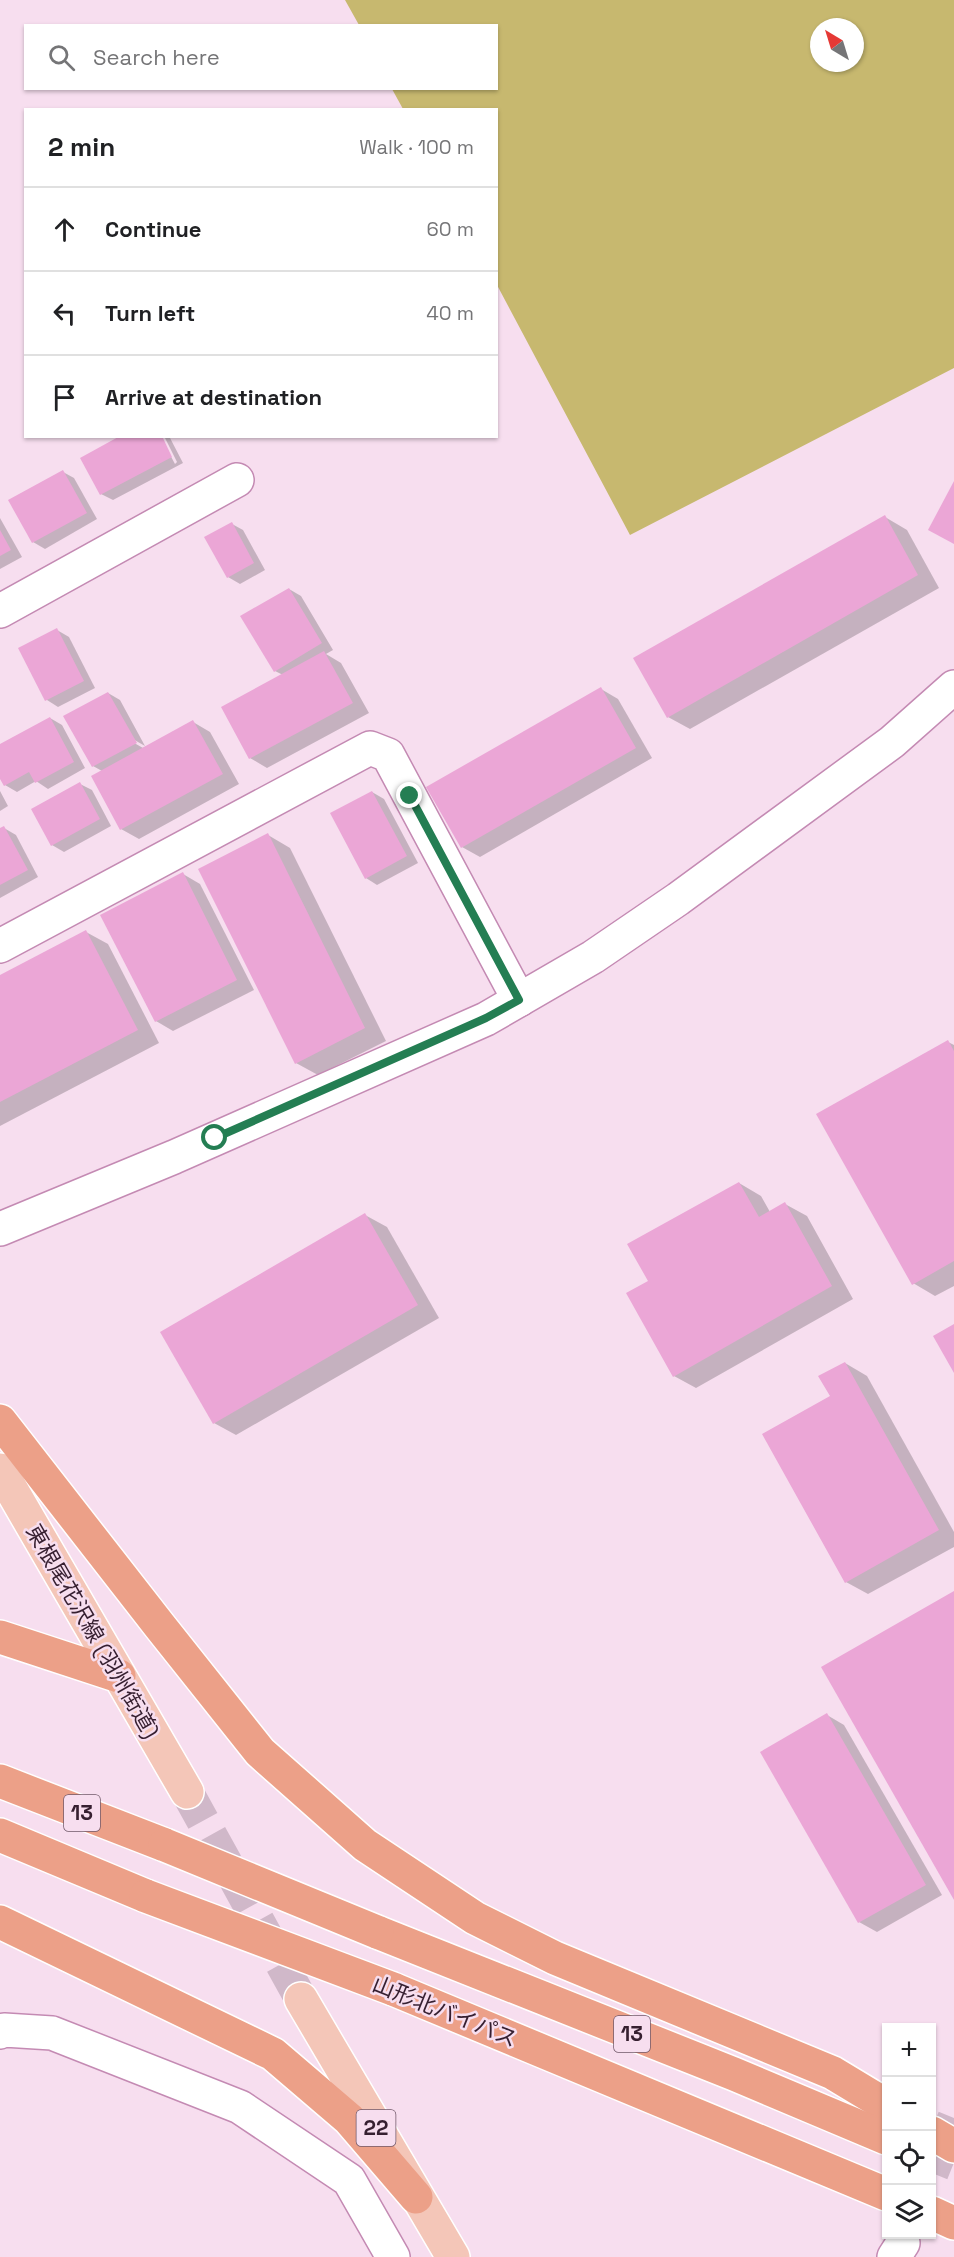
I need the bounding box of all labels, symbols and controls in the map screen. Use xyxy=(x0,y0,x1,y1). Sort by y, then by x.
north arrow xyxy=(810,18,864,72)
search box xyxy=(24,24,498,90)
icon: search xyxy=(45,41,78,74)
text: Search here xyxy=(93,43,220,71)
text: 2 min xyxy=(48,130,115,164)
text: Walk · 100 m xyxy=(359,134,474,160)
icon: ahead xyxy=(48,213,81,246)
text: Continue xyxy=(105,215,201,243)
text: 60 m xyxy=(427,216,474,242)
icon: left xyxy=(48,297,81,330)
text: Turn left xyxy=(105,299,195,327)
text: 40 m xyxy=(426,300,474,326)
icon: arrive xyxy=(48,381,81,414)
text: Arrive at destination xyxy=(105,383,322,411)
route end xyxy=(396,782,422,808)
route start xyxy=(201,1124,227,1150)
street label: 東根尾花沢線 (羽州街道) xyxy=(20,1519,166,1743)
road number: 13 xyxy=(64,1795,100,1831)
street label: 山形北バイパス xyxy=(369,1969,521,2053)
road number: 13 xyxy=(614,2016,650,2052)
map controls xyxy=(882,2023,936,2239)
button: + xyxy=(882,2023,936,2077)
button: − xyxy=(882,2077,936,2131)
road number: 22 xyxy=(356,2110,395,2146)
button: locate xyxy=(882,2131,936,2185)
button: layers xyxy=(882,2185,936,2239)

